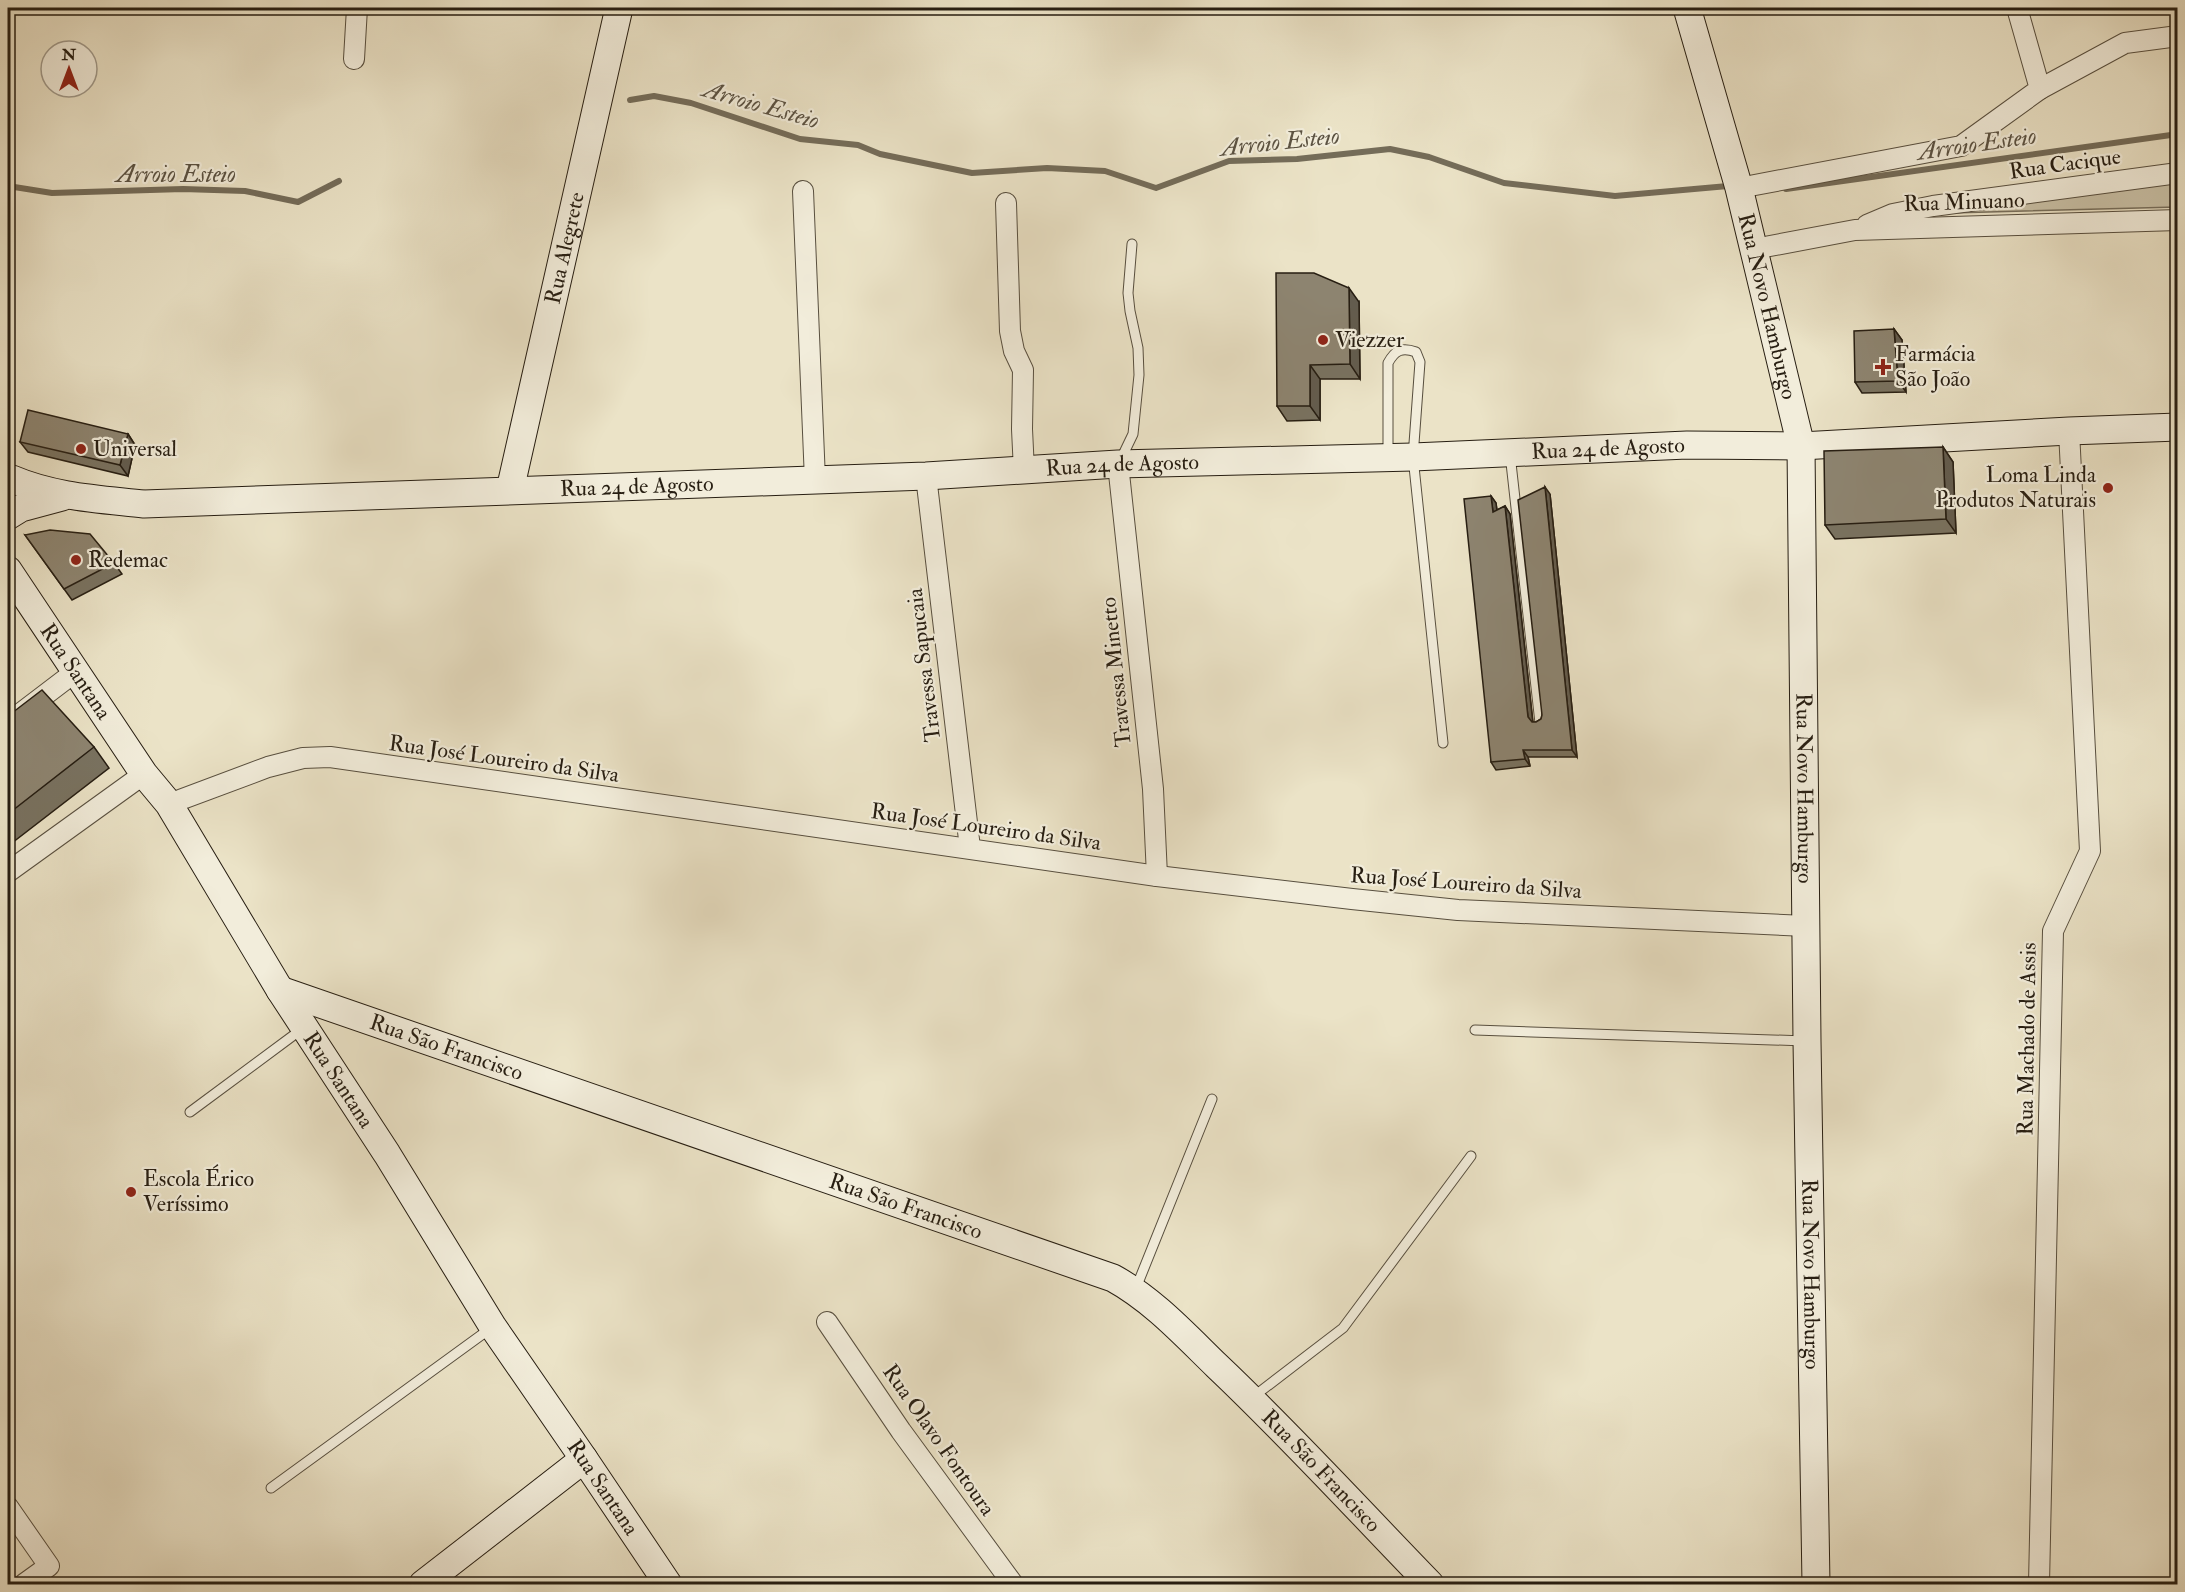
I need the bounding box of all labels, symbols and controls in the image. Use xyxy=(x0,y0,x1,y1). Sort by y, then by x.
north arrow xyxy=(39,39,99,99)
text: N xyxy=(61,45,77,65)
water label: Arroio Esteio xyxy=(696,73,823,136)
water label: Arroio Esteio xyxy=(1216,120,1341,164)
water label: Arroio Esteio xyxy=(1913,120,2038,168)
street label: Rua Cacique xyxy=(2007,142,2123,186)
water label: Arroio Esteio xyxy=(113,159,236,190)
street label: Rua Minuano xyxy=(1903,186,2025,218)
street label: Rua Alegrete xyxy=(538,189,591,307)
street label: Rua Novo Hamburgo xyxy=(1732,210,1803,402)
place label: Viezzer xyxy=(1335,326,1405,354)
marker: Viezzer xyxy=(1316,333,1330,347)
place label: Farmácia São João xyxy=(1895,340,1976,393)
marker: Farmácia São João xyxy=(1876,360,1890,374)
street label: Rua 24 de Agosto xyxy=(1531,431,1685,466)
place label: Universal xyxy=(93,435,177,463)
marker: Universal xyxy=(74,442,88,456)
street label: Rua 24 de Agosto xyxy=(1045,448,1199,482)
place label: Loma Linda Produtos Naturais xyxy=(1935,461,2097,514)
street label: Rua 24 de Agosto xyxy=(560,470,714,503)
marker: Loma Linda Produtos Naturais xyxy=(2101,481,2115,495)
place label: Redemac xyxy=(88,546,168,574)
marker: Redemac xyxy=(69,553,83,567)
street label: Travessa Sapucaia xyxy=(901,585,948,743)
street label: Travessa Minetto xyxy=(1094,596,1138,748)
street label: Rua Santana xyxy=(34,618,118,726)
street label: Rua Novo Hamburgo xyxy=(1789,693,1819,884)
street label: Rua José Loureiro da Silva xyxy=(387,729,622,789)
street label: Rua José Loureiro da Silva xyxy=(869,797,1104,857)
street label: Rua José Loureiro da Silva xyxy=(1349,861,1584,905)
street label: Rua Machado de Assis xyxy=(2011,942,2043,1136)
street label: Rua São Francisco xyxy=(366,1008,527,1087)
street label: Rua Santana xyxy=(297,1026,381,1134)
place label: Escola Érico Veríssimo xyxy=(143,1164,254,1218)
street label: Rua São Francisco xyxy=(825,1167,986,1246)
street label: Rua Novo Hamburgo xyxy=(1795,1179,1826,1370)
marker: Escola Érico Veríssimo xyxy=(124,1185,138,1199)
street label: Rua Olavo Fontoura xyxy=(876,1359,1002,1522)
street label: Rua São Francisco xyxy=(1255,1403,1387,1538)
street label: Rua Santana xyxy=(561,1434,646,1541)

